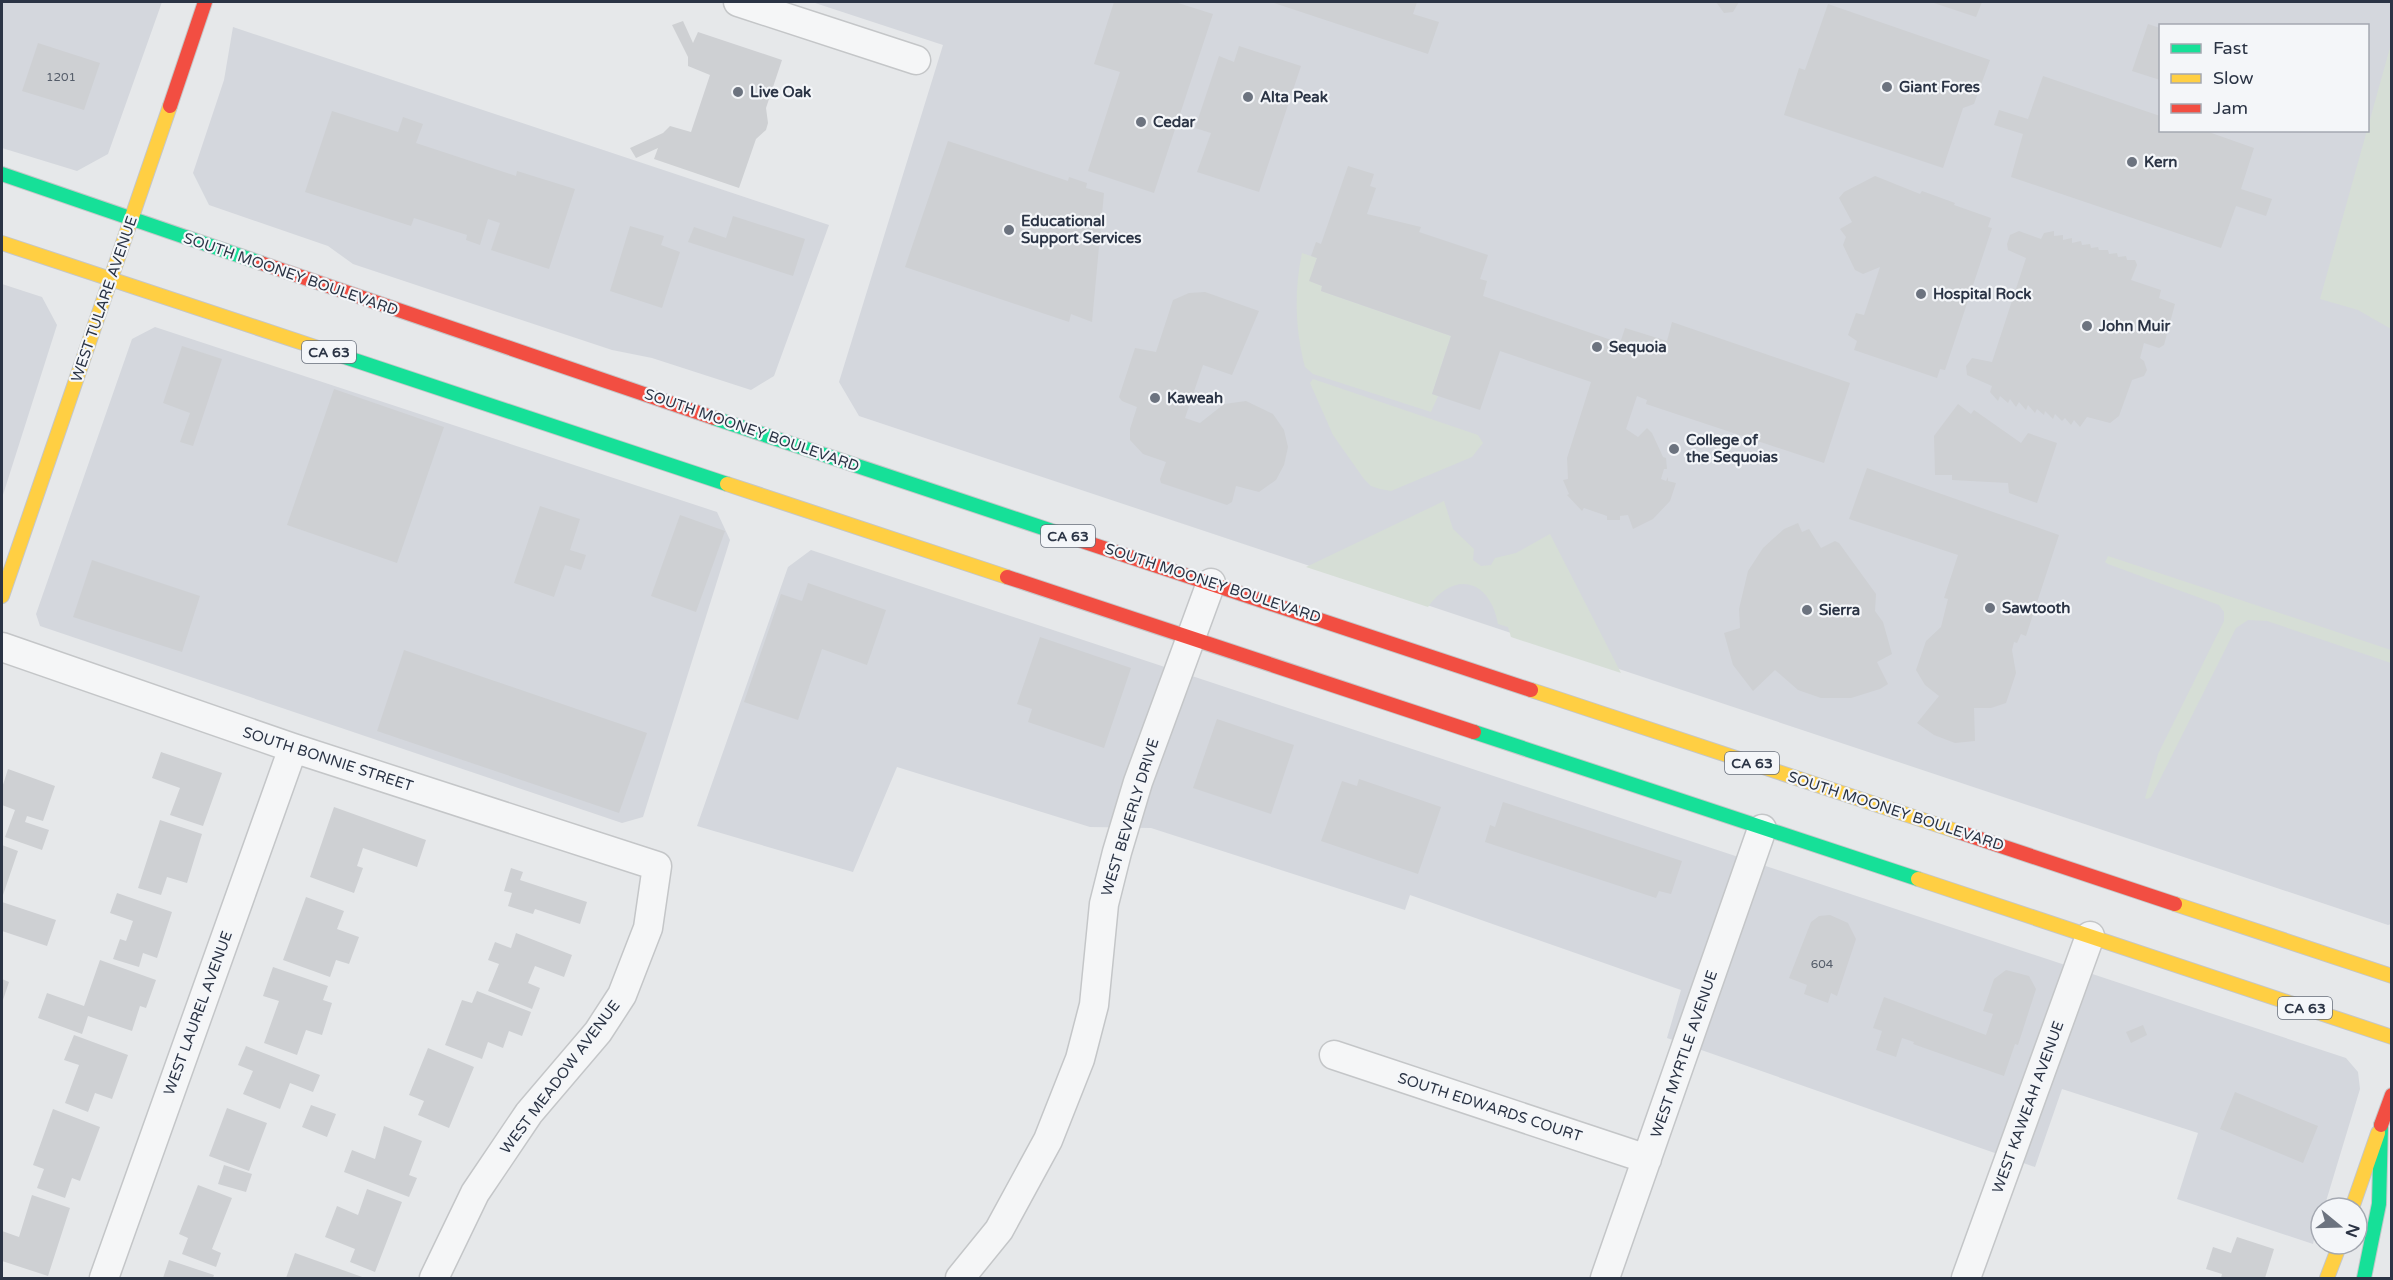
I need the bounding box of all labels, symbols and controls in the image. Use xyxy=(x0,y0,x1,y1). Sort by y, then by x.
legend xyxy=(2159,24,2369,132)
text: Fast xyxy=(2213,37,2248,59)
text: Slow xyxy=(2213,67,2254,89)
house number: 1201 xyxy=(46,70,76,84)
place label: Giant Fores xyxy=(1899,78,1980,96)
marker: Giant Fores xyxy=(1880,80,1894,94)
place label: Live Oak xyxy=(750,83,811,101)
marker: Live Oak xyxy=(731,85,745,99)
place label: Alta Peak xyxy=(1260,88,1328,106)
marker: Alta Peak xyxy=(1241,90,1255,104)
text: Jam xyxy=(2213,97,2248,119)
place label: Cedar xyxy=(1153,113,1196,131)
marker: Cedar xyxy=(1134,115,1148,129)
place label: Kern xyxy=(2144,153,2177,171)
marker: Kern xyxy=(2125,155,2139,169)
place label: Educational Support Services xyxy=(1021,212,1141,248)
street label: WEST TULARE AVENUE xyxy=(67,214,141,384)
marker: Educational Support Services xyxy=(1002,223,1016,237)
street label: SOUTH MOONEY BOULEVARD xyxy=(181,229,401,319)
place label: Hospital Rock xyxy=(1933,285,2031,304)
marker: Hospital Rock xyxy=(1914,287,1928,301)
place label: John Muir xyxy=(2098,317,2170,335)
marker: John Muir xyxy=(2080,319,2094,333)
place label: Sequoia xyxy=(1609,338,1667,357)
marker: Sequoia xyxy=(1590,340,1604,354)
road number: CA 63 xyxy=(302,341,356,363)
street label: SOUTH MOONEY BOULEVARD xyxy=(642,385,862,475)
place label: Kaweah xyxy=(1167,389,1223,407)
marker: Kaweah xyxy=(1148,391,1162,405)
place label: College of the Sequoias xyxy=(1685,431,1778,467)
marker: College of the Sequoias xyxy=(1667,442,1681,456)
road number: CA 63 xyxy=(1041,525,1095,547)
street label: SOUTH MOONEY BOULEVARD xyxy=(1103,539,1323,627)
place label: Sawtooth xyxy=(2002,599,2070,617)
place label: Sierra xyxy=(1819,601,1860,619)
marker: Sawtooth xyxy=(1983,601,1997,615)
marker: Sierra xyxy=(1800,603,1814,617)
street label: SOUTH BONNIE STREET xyxy=(240,723,416,795)
street label: WEST BEVERLY DRIVE xyxy=(1097,736,1163,898)
road number: CA 63 xyxy=(1725,752,1779,774)
street label: SOUTH MOONEY BOULEVARD xyxy=(1786,767,2006,855)
street label: WEST LAUREL AVENUE xyxy=(160,928,236,1098)
house number: 604 xyxy=(1811,957,1834,971)
street label: WEST MYRTLE AVENUE xyxy=(1647,968,1721,1140)
street label: WEST MEADOW AVENUE xyxy=(496,997,624,1157)
road number: CA 63 xyxy=(2278,997,2332,1019)
street label: WEST KAWEAH AVENUE xyxy=(1988,1018,2068,1196)
street label: SOUTH EDWARDS COURT xyxy=(1395,1069,1585,1145)
north arrow xyxy=(2309,1196,2369,1256)
text: N xyxy=(2341,1221,2364,1240)

